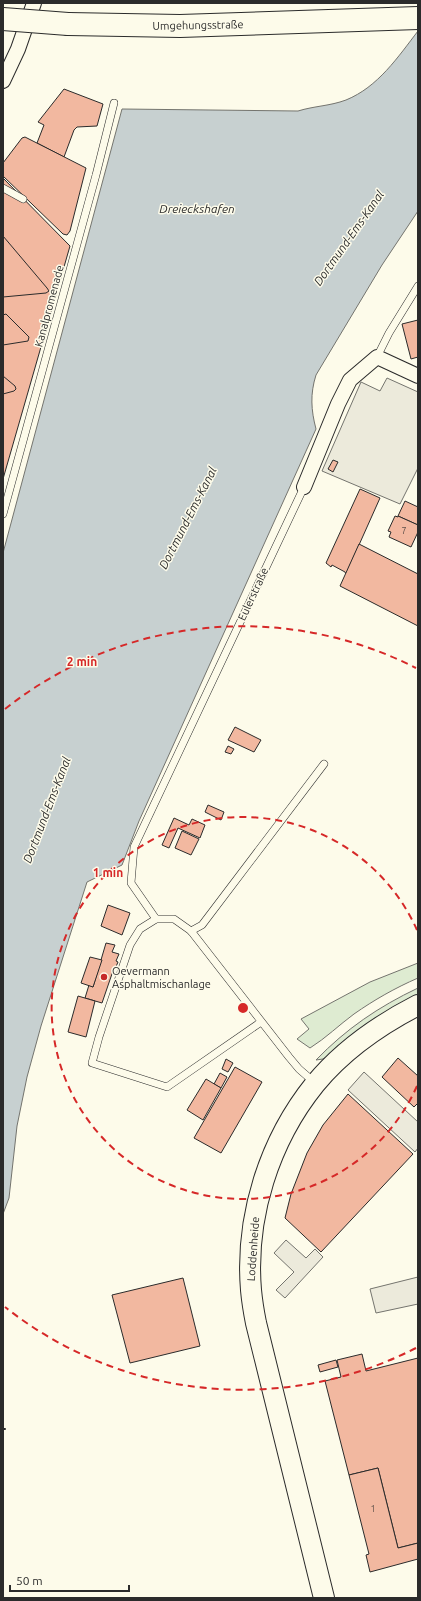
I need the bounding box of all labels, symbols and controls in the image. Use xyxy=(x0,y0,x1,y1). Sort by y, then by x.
street label: Umgehungsstraße xyxy=(152,18,244,32)
water label: Dortmund-Ems-Kanal xyxy=(311,187,387,288)
water label: Dreieckshafen xyxy=(159,202,235,215)
street label: Kanalpromenade xyxy=(32,264,66,348)
water label: Dortmund-Ems-Kanal xyxy=(156,464,219,571)
house number: 7 xyxy=(401,526,407,536)
street label: Eulerstraße xyxy=(235,566,271,622)
text: 2 min xyxy=(67,655,97,668)
water label: Dortmund-Ems-Kanal xyxy=(20,754,73,865)
text: 1 min xyxy=(93,866,123,879)
place label: Oevermann Asphaltmischanlage xyxy=(112,965,211,990)
marker: Oevermann Asphaltmischanlage xyxy=(99,972,109,982)
centre of rings xyxy=(236,1001,250,1015)
street label: Loddenheide xyxy=(245,1216,261,1282)
house number: 1 xyxy=(370,1504,376,1514)
scale bar xyxy=(10,1567,129,1593)
text: 50 m xyxy=(16,1574,43,1587)

